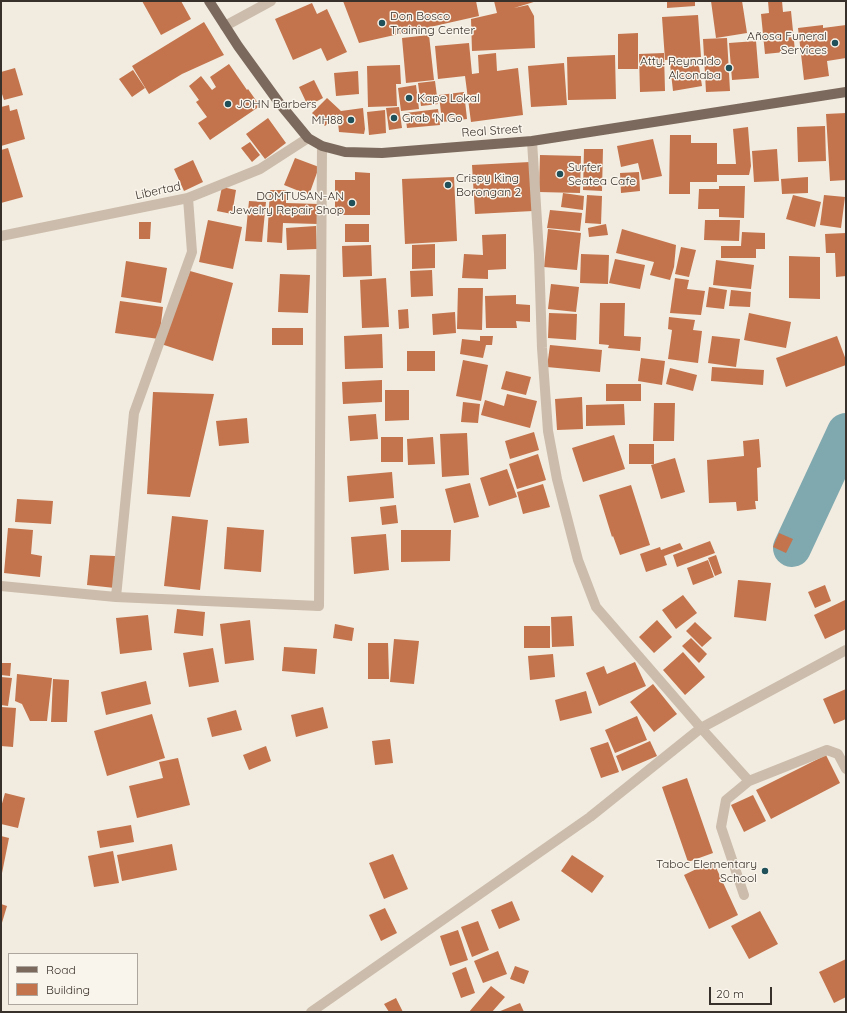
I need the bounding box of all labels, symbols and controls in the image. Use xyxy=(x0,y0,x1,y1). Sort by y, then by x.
place label: Don Bosco Training Center xyxy=(390,9,475,37)
marker: Don Bosco Training Center xyxy=(377,18,387,28)
place label: Añosa Funeral Services xyxy=(747,29,827,57)
marker: Añosa Funeral Services xyxy=(830,38,840,48)
place label: Atty. Reynaldo Alconaba xyxy=(640,54,721,82)
marker: Atty. Reynaldo Alconaba xyxy=(724,63,734,73)
place label: Kape Lokal xyxy=(417,91,480,105)
marker: Kape Lokal xyxy=(404,93,414,103)
place label: JOHN Barbers xyxy=(236,97,317,111)
marker: JOHN Barbers xyxy=(223,99,233,109)
place label: Grab 'N Go xyxy=(402,111,463,125)
place label: MH88 xyxy=(311,113,343,127)
marker: Grab 'N Go xyxy=(389,113,399,123)
marker: MH88 xyxy=(346,115,356,125)
street label: Real Street xyxy=(461,122,523,140)
place label: Surfer Seatea Cafe xyxy=(568,160,636,188)
marker: Surfer Seatea Cafe xyxy=(555,169,565,179)
place label: Crispy King Borongan 2 xyxy=(456,171,521,199)
street label: Libertad xyxy=(134,179,182,203)
marker: Crispy King Borongan 2 xyxy=(443,180,453,190)
place label: DOMTUSAN-AN Jewelry Repair Shop xyxy=(229,189,344,217)
marker: DOMTUSAN-AN Jewelry Repair Shop xyxy=(347,198,357,208)
place label: Taboc Elementary School xyxy=(656,857,757,885)
marker: Taboc Elementary School xyxy=(760,866,770,876)
legend xyxy=(8,953,138,1005)
text: Road xyxy=(46,962,76,977)
scale bar xyxy=(711,979,774,1005)
text: Building xyxy=(46,982,90,997)
text: 20 m xyxy=(716,986,744,1001)

